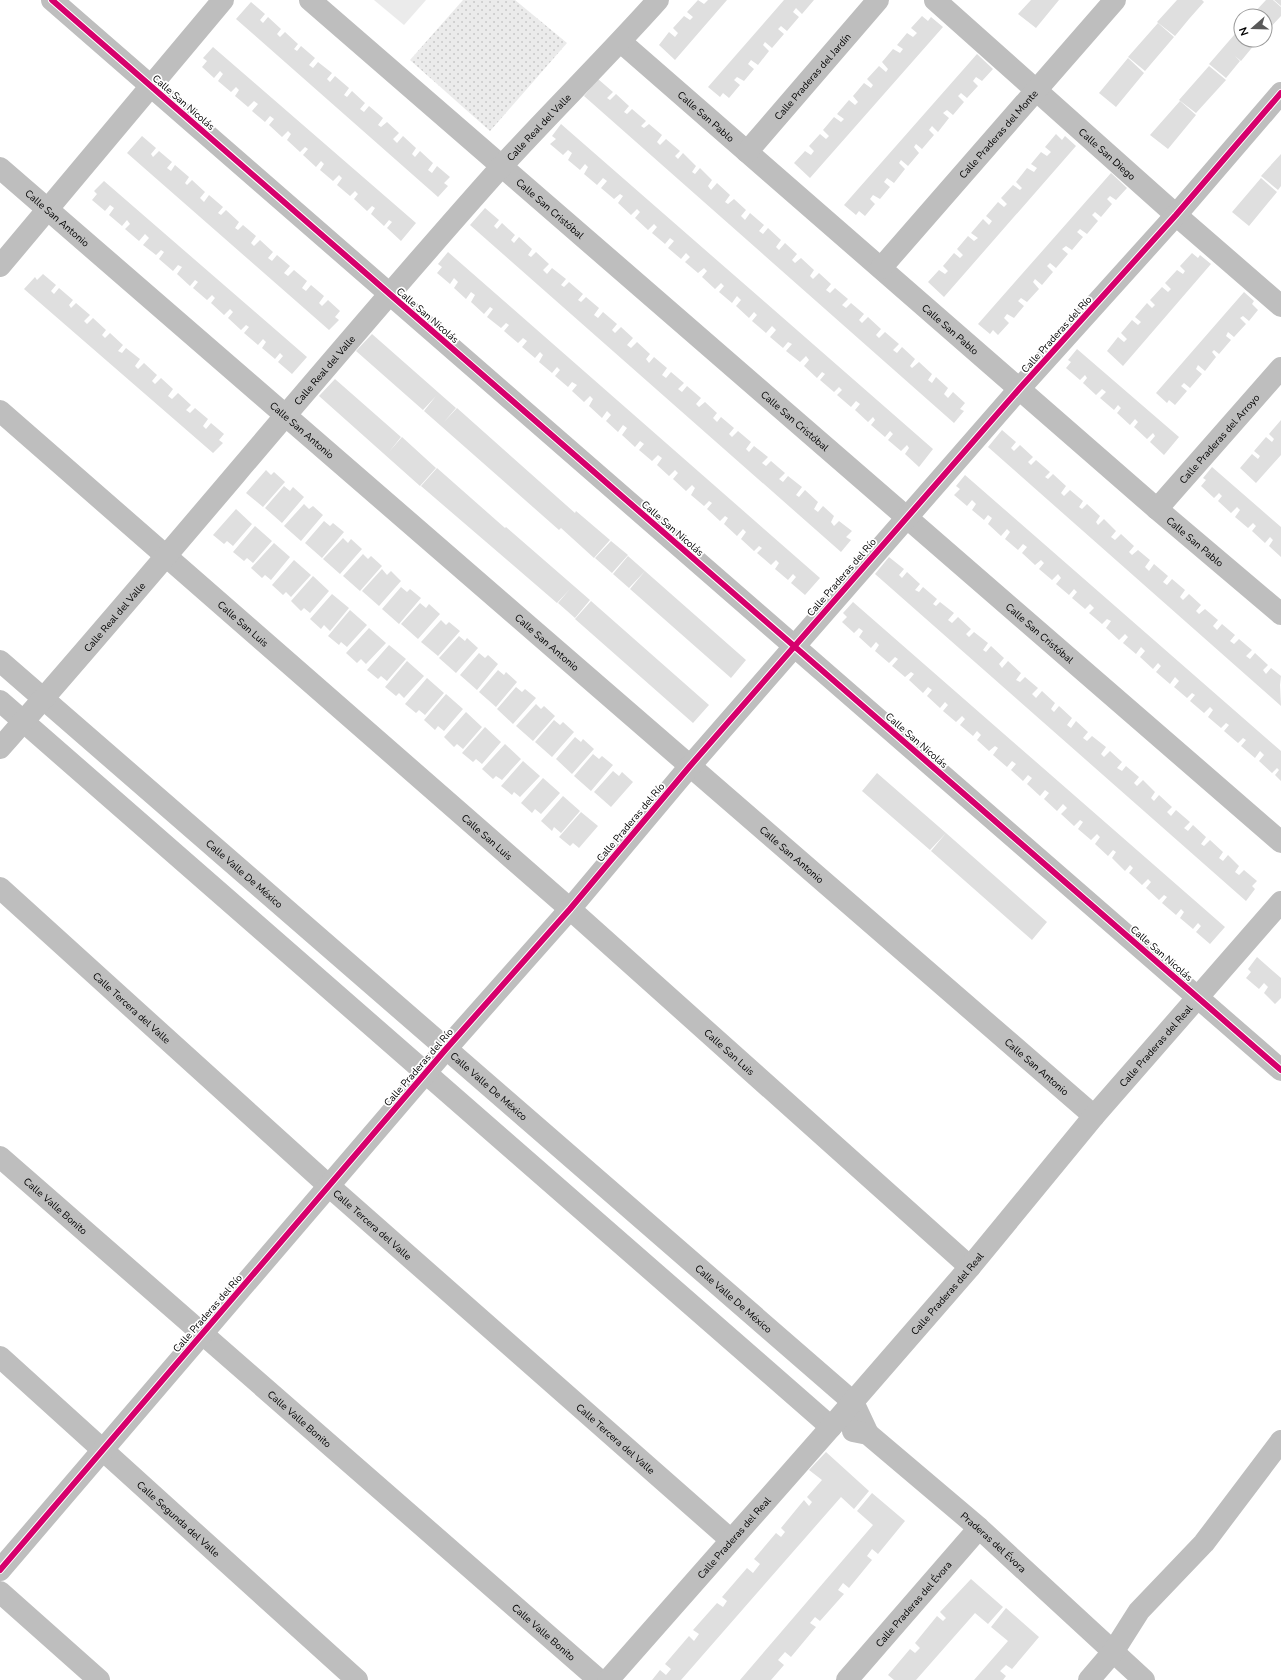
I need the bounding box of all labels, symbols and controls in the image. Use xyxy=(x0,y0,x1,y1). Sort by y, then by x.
north arrow xyxy=(1233,8,1273,48)
text: N xyxy=(1236,25,1253,38)
street label: Calle Praderas del Jardín xyxy=(772,30,855,123)
street label: Calle San Nicolás xyxy=(149,72,218,134)
street label: Calle Praderas del Monte xyxy=(956,87,1041,182)
street label: Calle San Pablo xyxy=(674,88,737,146)
street label: Calle Real del Valle xyxy=(504,91,575,164)
street label: Calle San Diego xyxy=(1075,125,1139,184)
street label: Calle San Cristóbal xyxy=(513,176,587,243)
street label: Calle San Antonio xyxy=(22,187,92,251)
street label: Calle San Nicolás xyxy=(393,285,462,347)
street label: Calle Praderas del Río xyxy=(1018,293,1095,376)
street label: Calle San Pablo xyxy=(918,301,982,359)
street label: Calle Real del Valle xyxy=(291,333,359,409)
street label: Calle San Cristóbal xyxy=(757,388,831,455)
street label: Calle Praderas del Arroyo xyxy=(1176,391,1263,487)
street label: Calle San Antonio xyxy=(266,399,337,463)
street label: Calle San Nicolás xyxy=(638,498,707,560)
street label: Calle San Pablo xyxy=(1163,514,1227,571)
street label: Calle Praderas del Río xyxy=(804,535,880,620)
street label: Calle Real del Valle xyxy=(81,579,149,655)
street label: Calle San Luis xyxy=(214,598,271,651)
street label: Calle San Cristóbal xyxy=(1002,600,1076,667)
street label: Calle San Antonio xyxy=(511,611,582,675)
street label: Calle San Nicolás xyxy=(882,710,951,772)
street label: Calle Praderas del Río xyxy=(593,780,668,865)
street label: Calle San Luis xyxy=(458,811,515,864)
street label: Calle San Antonio xyxy=(756,823,827,887)
street label: Calle Valle De México xyxy=(202,837,286,912)
street label: Calle San Nicolás xyxy=(1127,923,1196,985)
street label: Calle Tercera del Valle xyxy=(89,969,173,1047)
street label: Calle Praderas del Real xyxy=(1116,1002,1196,1090)
street label: Calle Praderas del Río xyxy=(381,1025,457,1110)
street label: Calle San Luis xyxy=(701,1026,757,1079)
street label: Calle San Antonio xyxy=(1001,1035,1072,1099)
street label: Calle Valle De México xyxy=(447,1049,530,1124)
street label: Calle Valle Bonito xyxy=(20,1175,90,1238)
street label: Calle Tercera del Valle xyxy=(330,1187,414,1264)
street label: Calle Praderas del Real xyxy=(908,1250,987,1338)
street label: Calle Valle De México xyxy=(692,1262,775,1337)
street label: Calle Praderas del Río xyxy=(170,1271,246,1356)
street label: Calle Valle Bonito xyxy=(264,1388,334,1452)
street label: Calle Tercera del Valle xyxy=(573,1401,658,1478)
street label: Calle Segunda del Valle xyxy=(133,1478,223,1561)
street label: Calle Praderas del Real xyxy=(694,1494,774,1582)
street label: Praderas del Évora xyxy=(957,1509,1029,1576)
street label: Calle Praderas del Évora xyxy=(873,1558,955,1651)
street label: Calle Valle Bonito xyxy=(508,1601,578,1665)

